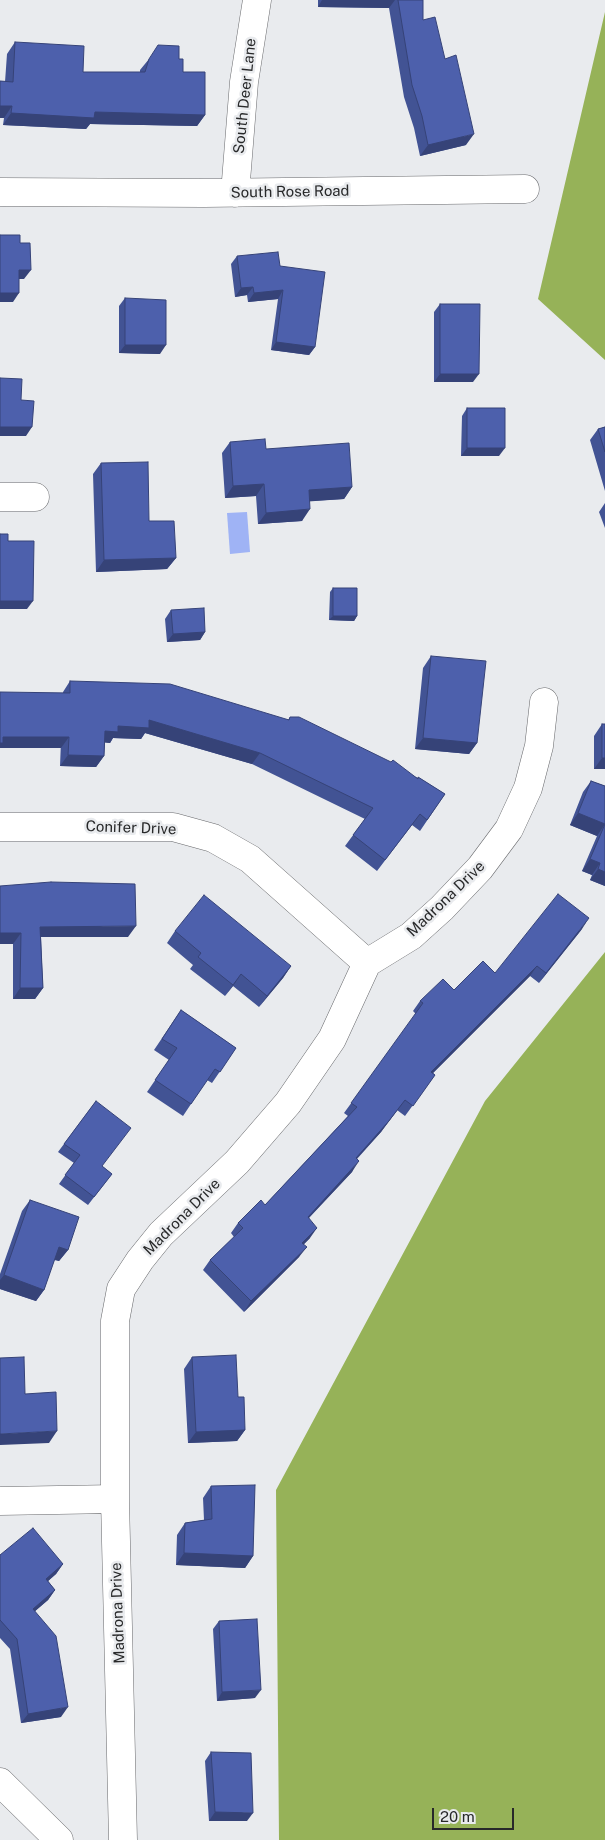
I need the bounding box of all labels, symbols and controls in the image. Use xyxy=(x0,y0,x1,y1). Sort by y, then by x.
street label: South Deer Lane xyxy=(230,37,260,155)
street label: South Rose Road xyxy=(230,182,350,202)
street label: Conifer Drive xyxy=(85,817,177,839)
street label: Madrona Drive xyxy=(403,857,489,941)
street label: Madrona Drive xyxy=(140,1175,224,1259)
street label: Madrona Drive xyxy=(107,1562,129,1664)
scale bar xyxy=(435,1798,518,1830)
text: 20 m xyxy=(440,1808,475,1825)

